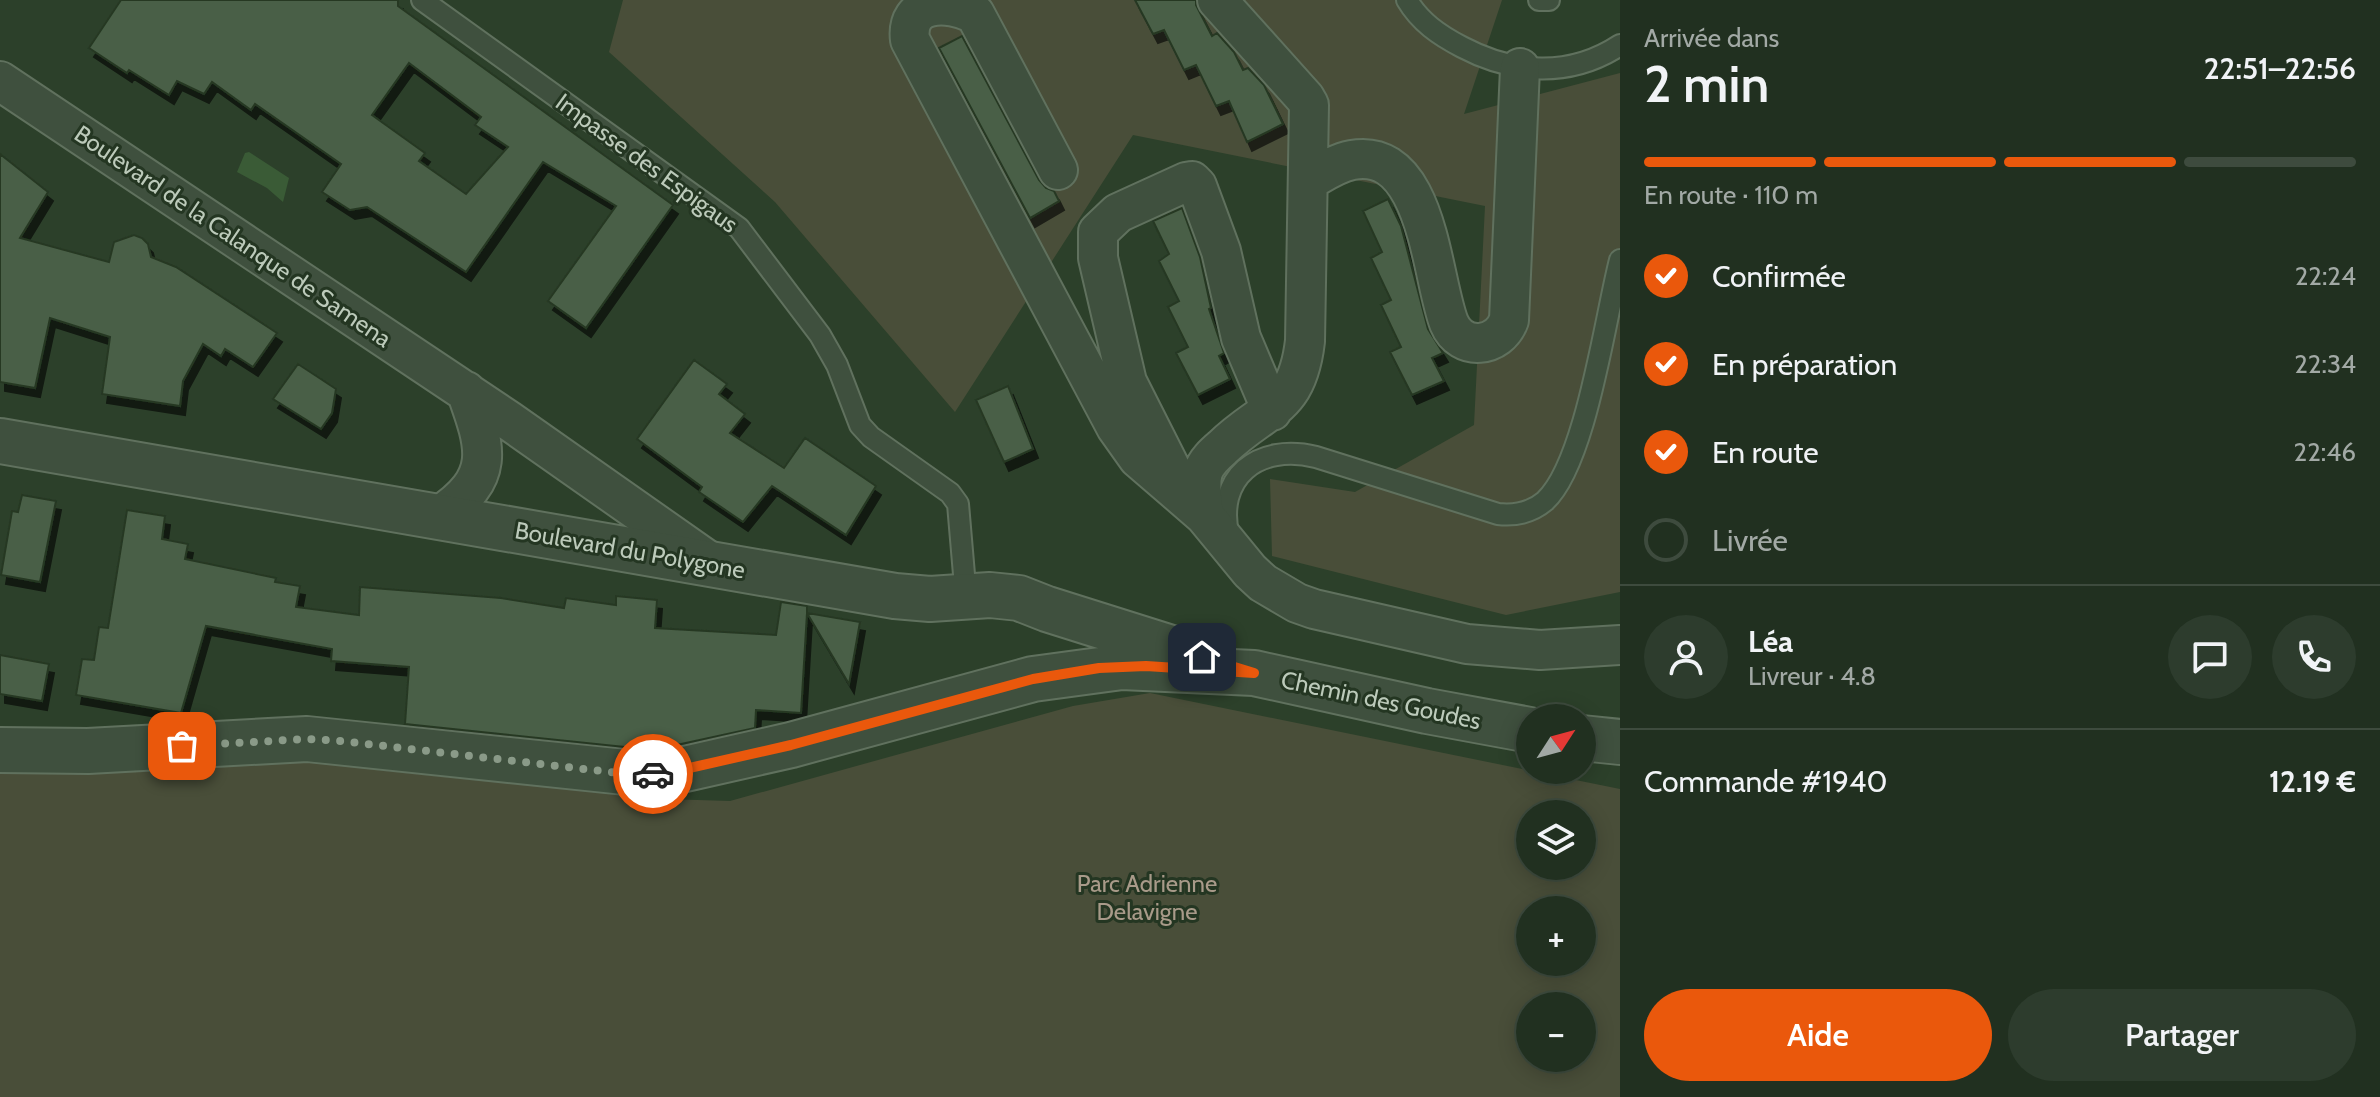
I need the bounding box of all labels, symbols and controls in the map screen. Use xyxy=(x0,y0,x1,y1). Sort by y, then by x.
text: Arrivée dans xyxy=(1644,22,1779,54)
text: 22:51–22:56 xyxy=(2204,50,2356,87)
text: 2 min xyxy=(1644,52,1769,115)
street label: Impasse des Espigaus xyxy=(550,87,744,239)
street label: Boulevard de la Calanque de Samena xyxy=(69,119,397,353)
text: En route · 110 m xyxy=(1644,179,1818,211)
icon: check xyxy=(1644,254,1688,298)
text: Confirmée xyxy=(1712,258,1846,295)
text: 22:24 xyxy=(2295,260,2356,292)
icon: check xyxy=(1644,342,1688,386)
text: En préparation xyxy=(1712,346,1897,383)
text: 22:34 xyxy=(2294,348,2356,380)
icon: check xyxy=(1644,430,1688,474)
text: En route xyxy=(1712,434,1819,471)
text: 22:46 xyxy=(2294,436,2356,468)
street label: Boulevard du Polygone xyxy=(513,515,747,585)
text: Livrée xyxy=(1712,522,1788,559)
button: person xyxy=(1644,615,1728,699)
button: chat xyxy=(2168,615,2252,699)
button: phone xyxy=(2272,615,2356,699)
pin xyxy=(1168,623,1236,691)
text: Léa xyxy=(1748,623,1793,660)
icon: home xyxy=(1180,635,1224,679)
text: Livreur · 4.8 xyxy=(1748,660,1876,692)
street label: Chemin des Goudes xyxy=(1279,665,1484,735)
north arrow xyxy=(1516,704,1596,784)
map controls xyxy=(1516,704,1596,1072)
pin xyxy=(148,712,216,780)
icon: bag xyxy=(160,724,204,768)
courier xyxy=(613,734,693,814)
icon: car xyxy=(631,752,675,796)
text: Commande #1940 xyxy=(1644,763,1887,800)
text: 12.19 € xyxy=(2269,763,2356,800)
button: layers xyxy=(1516,800,1596,880)
park label: Parc Adrienne Delavigne xyxy=(1077,869,1217,926)
button: + xyxy=(1516,896,1596,976)
button: Aide xyxy=(1644,989,1992,1081)
button: Partager xyxy=(2008,989,2356,1081)
button: − xyxy=(1516,992,1596,1072)

